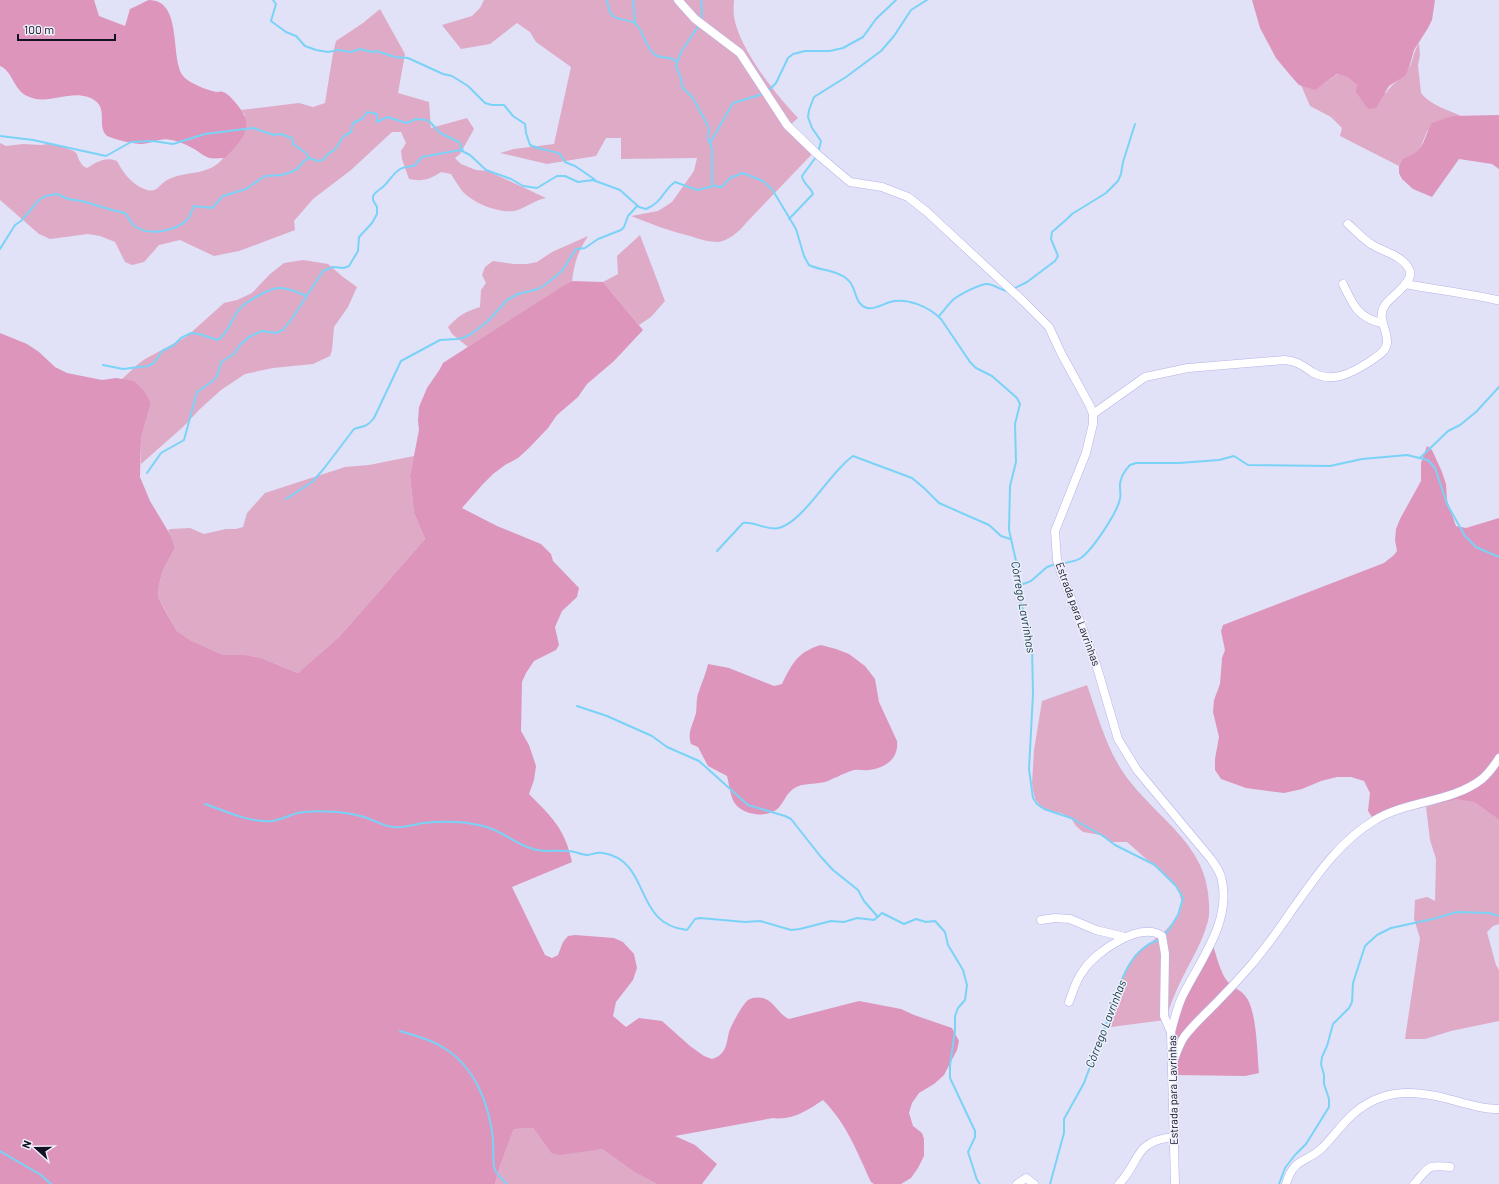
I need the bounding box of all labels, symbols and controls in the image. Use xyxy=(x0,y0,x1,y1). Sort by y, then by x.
scale bar xyxy=(18,16,115,42)
text: 100 m xyxy=(24,22,54,36)
water label: Córrego Lavrinhas xyxy=(1009,560,1039,654)
street label: Estrada para Lavrinhas xyxy=(1054,560,1103,667)
water label: Córrego Lavrinhas xyxy=(1082,977,1128,1070)
street label: Estrada para Lavrinhas xyxy=(1165,1035,1180,1145)
north arrow xyxy=(16,1128,56,1168)
text: N xyxy=(19,1138,34,1150)

